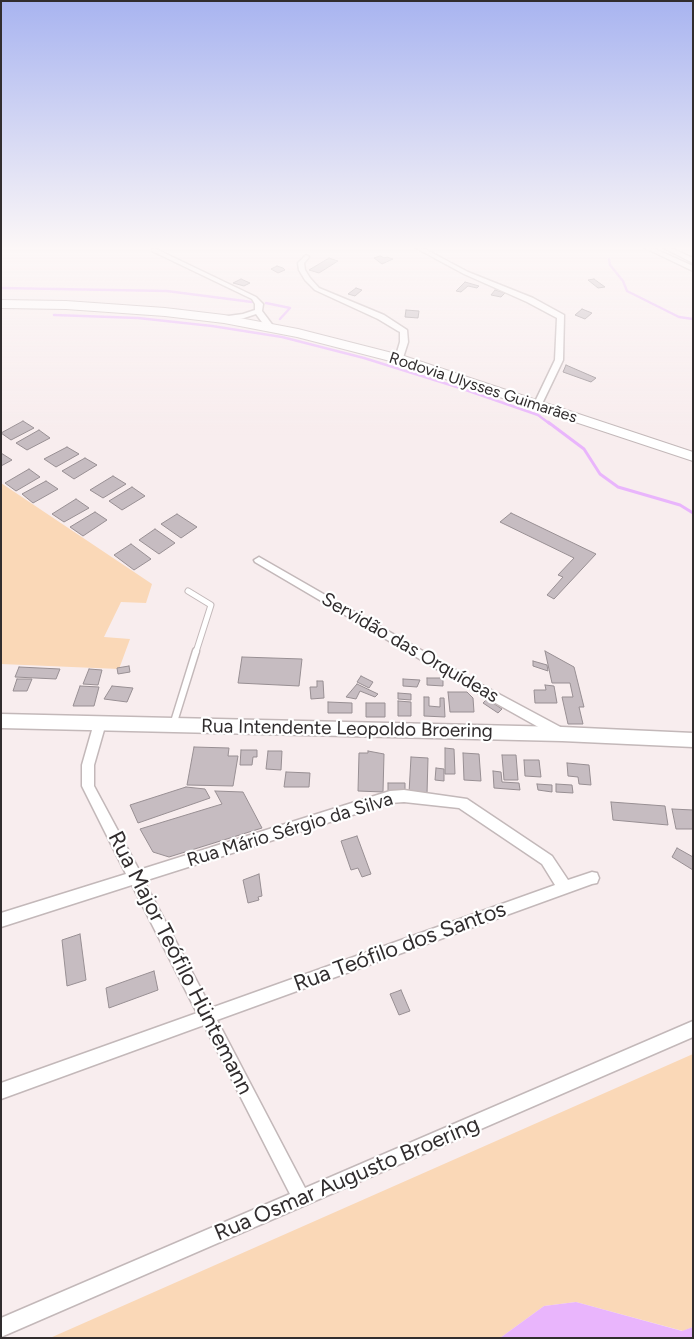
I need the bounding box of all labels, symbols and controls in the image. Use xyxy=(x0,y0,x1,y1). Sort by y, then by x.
street label: Rodovia Ulysses Guimarães xyxy=(387,349,579,427)
street label: Servidão das Orquídeas xyxy=(317,588,503,708)
street label: Rua Intendente Leopoldo Broering xyxy=(201,715,493,743)
street label: Rua Mário Sérgio da Silva xyxy=(184,788,396,872)
street label: Rua Major Teófilo Hüntemann xyxy=(102,827,258,1099)
street label: Rua Teófilo dos Santos xyxy=(290,896,510,998)
street label: Rua Osmar Augusto Broering xyxy=(211,1111,483,1247)

